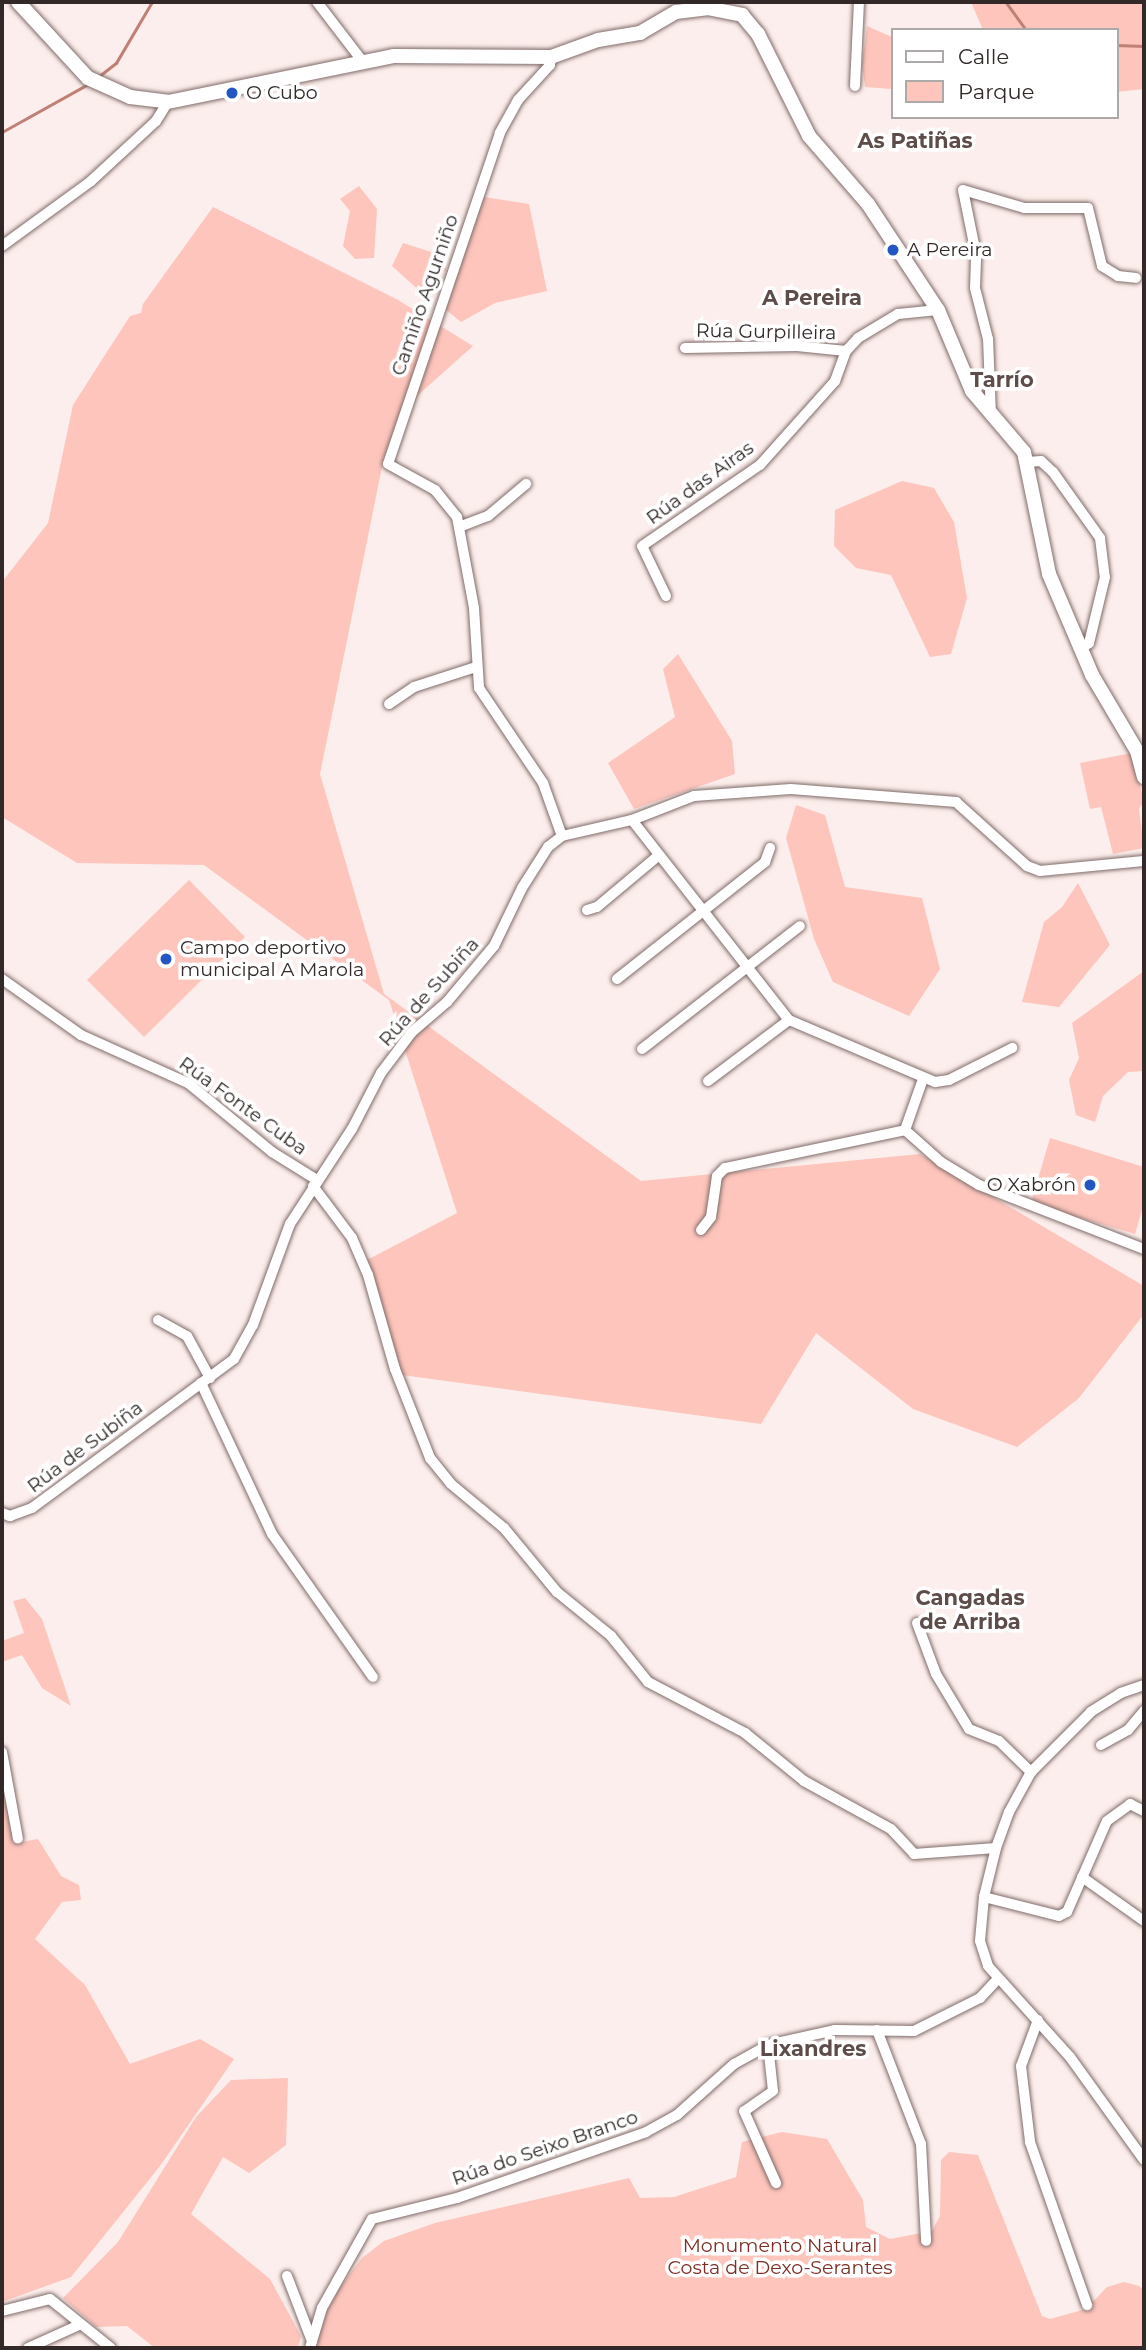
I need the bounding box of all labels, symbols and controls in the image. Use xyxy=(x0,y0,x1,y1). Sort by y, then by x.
legend xyxy=(890,28,1118,119)
text: Calle xyxy=(958,44,1009,69)
text: Parque xyxy=(958,79,1034,104)
place label: O Cubo xyxy=(246,82,318,104)
marker: O Cubo xyxy=(224,85,240,101)
district label: As Patiñas xyxy=(857,128,973,154)
street label: Camiño Agurniño xyxy=(387,211,463,379)
place label: A Pereira xyxy=(907,239,992,261)
marker: A Pereira xyxy=(885,242,901,258)
district label: A Pereira xyxy=(762,285,862,311)
street label: Rúa Gurpilleira xyxy=(696,319,836,345)
district label: Tarrío xyxy=(970,367,1034,393)
street label: Rúa das Airas xyxy=(642,436,758,530)
street label: Rúa de Subiña xyxy=(374,933,484,1051)
place label: Campo deportivo municipal A Marola xyxy=(180,937,364,981)
marker: Campo deportivo municipal A Marola xyxy=(158,951,174,967)
street label: Rúa Fonte Cuba xyxy=(174,1052,312,1160)
place label: O Xabrón xyxy=(987,1174,1076,1196)
marker: O Xabrón xyxy=(1082,1177,1098,1193)
street label: Rúa de Subiña xyxy=(23,1396,147,1498)
district label: Cangadas de Arriba xyxy=(915,1585,1025,1635)
district label: Lixandres xyxy=(760,2036,866,2062)
street label: Rúa do Seixo Branco xyxy=(449,2105,641,2191)
park label: Monumento Natural Costa de Dexo-Serantes xyxy=(668,2235,892,2279)

